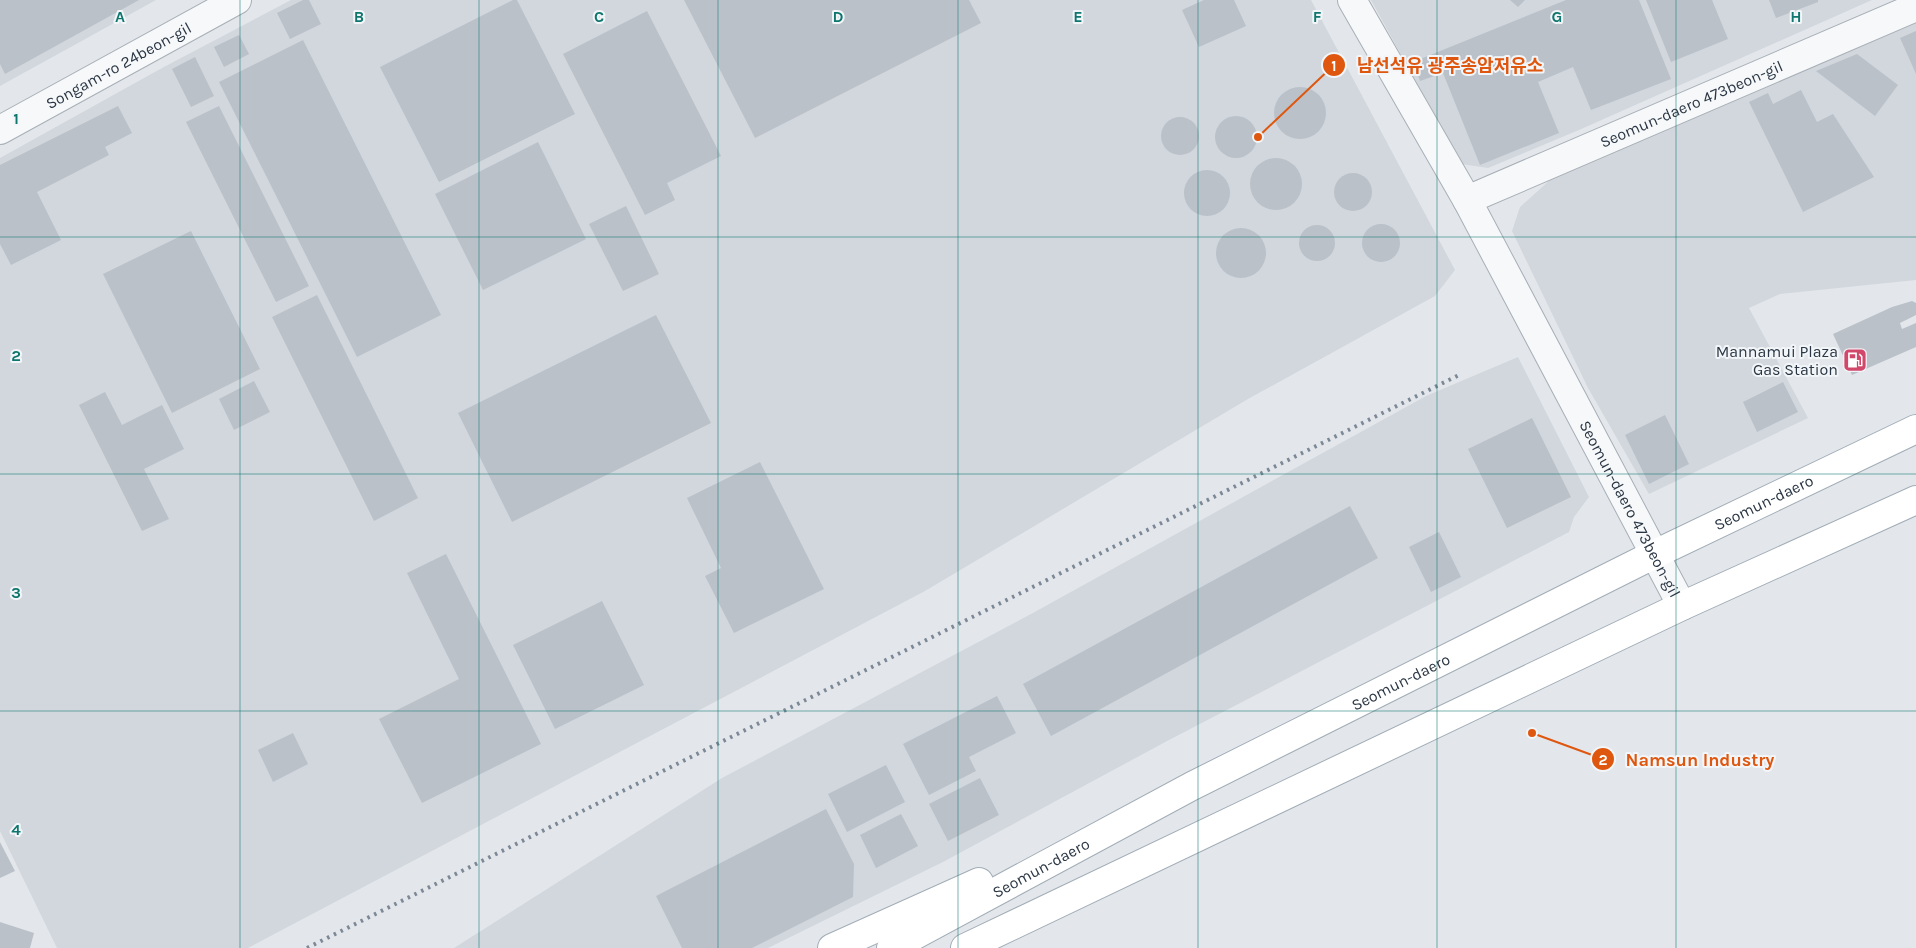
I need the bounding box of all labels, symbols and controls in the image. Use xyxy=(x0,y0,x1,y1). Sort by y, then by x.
text: A xyxy=(115,7,125,26)
text: B xyxy=(354,7,364,26)
text: C xyxy=(594,7,604,26)
text: D xyxy=(833,7,844,26)
text: E xyxy=(1073,7,1083,26)
text: F xyxy=(1313,7,1322,26)
text: G xyxy=(1552,7,1562,26)
text: H xyxy=(1790,7,1802,26)
street label: Songam-ro 24beon-gil xyxy=(42,18,194,113)
callout: 남선석유 광주송암저유소 xyxy=(1322,49,1554,82)
text: 남선석유 광주송암저유소 xyxy=(1357,55,1543,77)
street label: Seomun-daero 473beon-gil xyxy=(1597,56,1786,151)
text: 1 xyxy=(1331,57,1337,75)
text: 1 xyxy=(13,109,19,128)
place label: Mannamui Plaza Gas Station xyxy=(1716,342,1838,379)
text: 2 xyxy=(11,346,21,365)
fuel station icon: Mannamui Plaza Gas Station xyxy=(1842,347,1868,373)
street label: Seomun-daero 473beon-gil xyxy=(1576,417,1685,600)
street label: Seomun-daero xyxy=(1711,470,1816,534)
text: 3 xyxy=(11,583,21,602)
street label: Seomun-daero xyxy=(1348,649,1453,714)
callout: Namsun Industry xyxy=(1591,743,1785,776)
text: Namsun Industry xyxy=(1626,749,1774,771)
text: 2 xyxy=(1598,751,1608,769)
text: 4 xyxy=(11,820,21,839)
street label: Seomun-daero xyxy=(989,834,1093,901)

